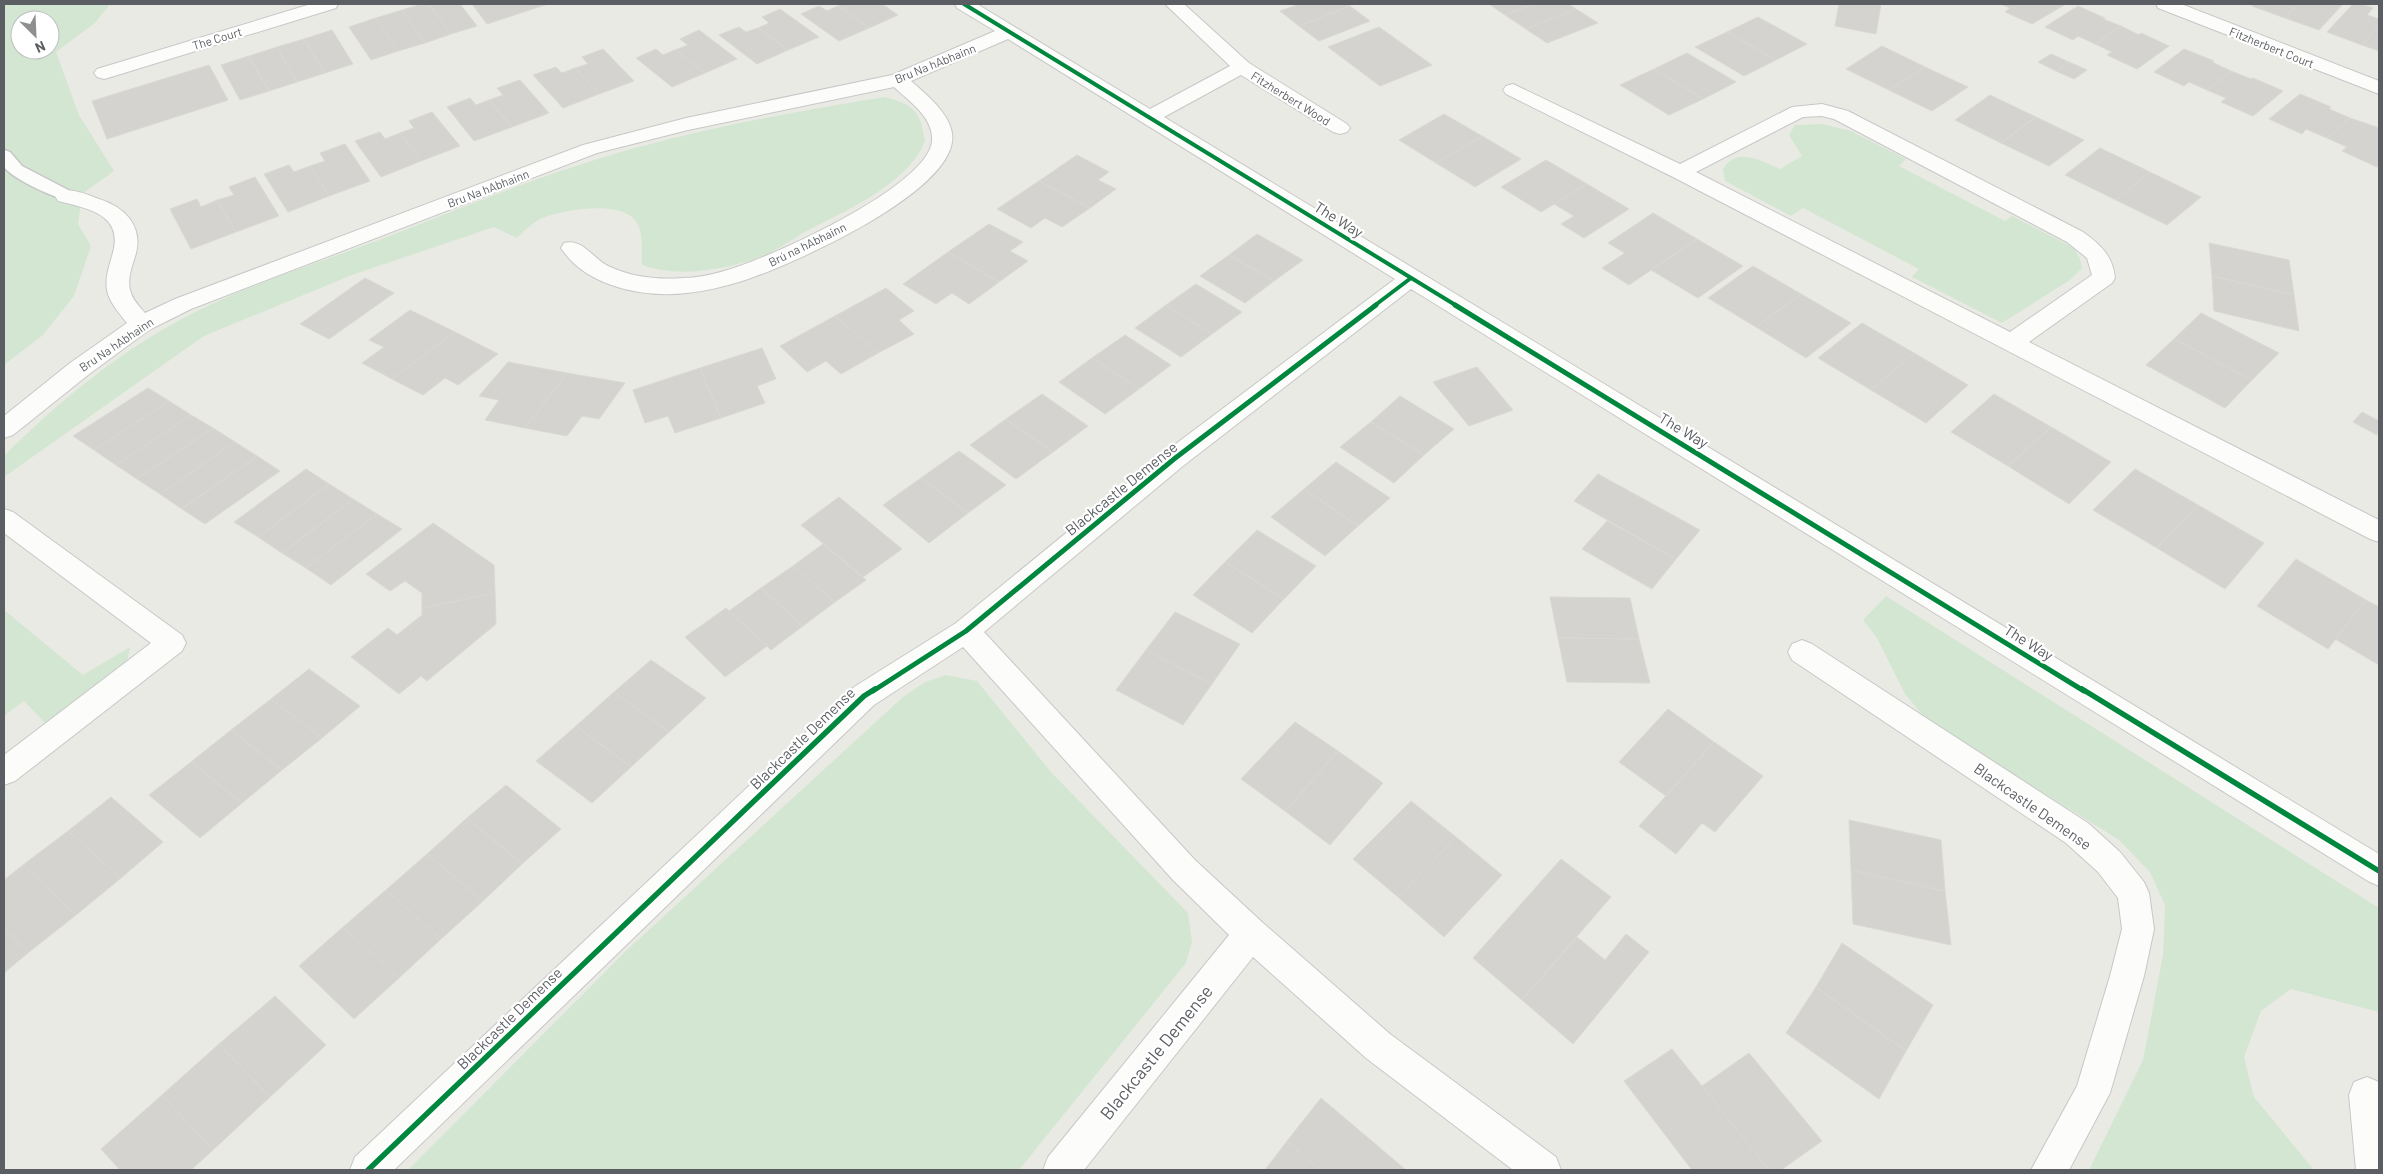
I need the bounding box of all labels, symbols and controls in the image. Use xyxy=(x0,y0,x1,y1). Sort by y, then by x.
north arrow xyxy=(10,10,60,60)
street label: The Court xyxy=(190,24,244,52)
street label: Fitzherbert Court xyxy=(2228,24,2316,70)
text: N xyxy=(33,38,48,57)
street label: Bru Na hAbhainn xyxy=(892,40,978,86)
street label: Fitzherbert Wood xyxy=(1249,68,1333,128)
street label: Bru Na hAbhainn xyxy=(445,166,531,210)
street label: The Way xyxy=(1311,197,1367,241)
street label: Brú na hAbhainn xyxy=(766,219,848,269)
street label: Bru Na hAbhainn xyxy=(76,314,156,374)
street label: The Way xyxy=(1656,408,1712,452)
street label: Blackcastle Demense xyxy=(1061,437,1181,539)
street label: The Way xyxy=(2001,620,2057,664)
street label: Blackcastle Demense xyxy=(746,683,858,793)
street label: Blackcastle Demense xyxy=(1971,759,2095,853)
street label: Blackcastle Demense xyxy=(453,963,565,1073)
street label: Blackcastle Demense xyxy=(1095,980,1217,1124)

